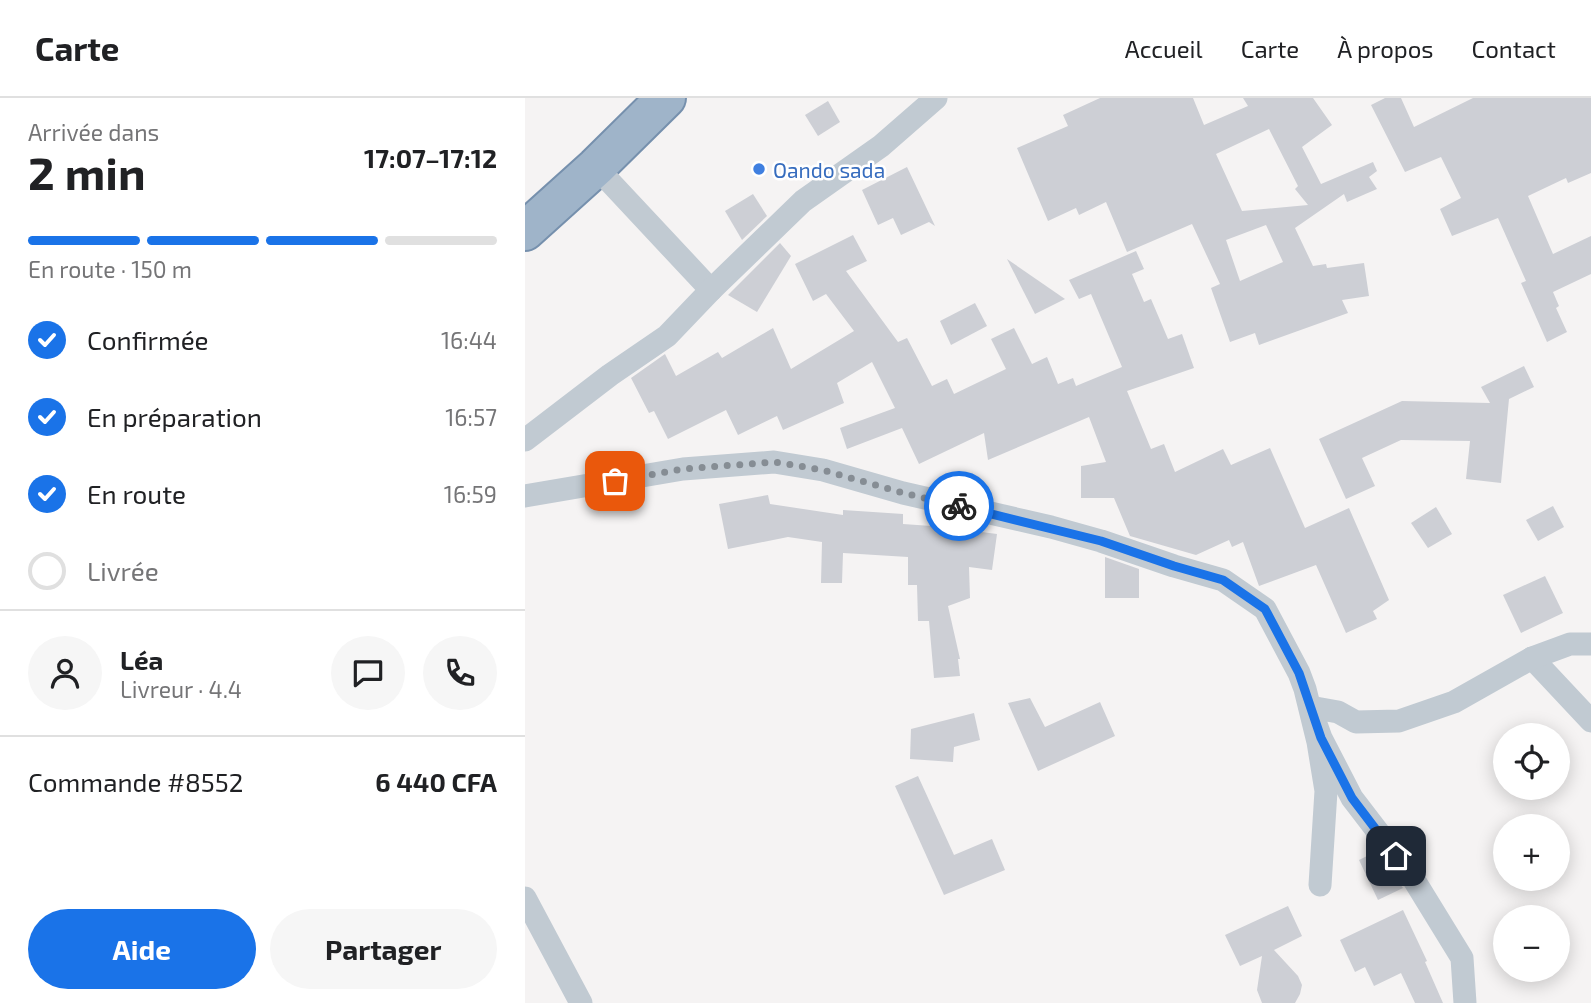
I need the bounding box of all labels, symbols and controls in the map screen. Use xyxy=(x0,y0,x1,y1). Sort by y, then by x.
text: Carte xyxy=(35,28,119,68)
text: Accueil xyxy=(1125,34,1203,63)
text: Carte xyxy=(1241,34,1299,63)
text: À propos xyxy=(1337,34,1434,63)
text: Contact xyxy=(1472,34,1556,63)
text: Arrivée dans xyxy=(28,118,159,146)
text: 17:07–17:12 xyxy=(364,142,497,173)
text: 2 min xyxy=(28,144,146,199)
place label: Oando sada xyxy=(773,157,885,182)
marker: Oando sada xyxy=(751,161,767,177)
text: En route · 150 m xyxy=(28,255,192,283)
icon: check xyxy=(28,321,66,359)
text: Confirmée xyxy=(87,324,209,355)
text: 16:44 xyxy=(441,326,497,354)
icon: check xyxy=(28,398,66,436)
text: En préparation xyxy=(87,401,262,432)
text: 16:57 xyxy=(445,403,497,431)
pin xyxy=(585,451,645,511)
icon: bag xyxy=(596,462,634,500)
courier xyxy=(924,471,994,541)
icon: check xyxy=(28,475,66,513)
text: En route xyxy=(87,478,186,509)
text: 16:59 xyxy=(444,480,497,508)
icon: bike xyxy=(940,487,978,525)
text: Livrée xyxy=(87,555,159,586)
button: person xyxy=(28,636,102,710)
button: chat xyxy=(331,636,405,710)
button: phone xyxy=(423,636,497,710)
text: Léa xyxy=(120,644,163,675)
text: Livreur · 4.4 xyxy=(120,675,242,703)
map controls xyxy=(1493,723,1570,982)
button: locate xyxy=(1493,723,1570,800)
text: Commande #8552 xyxy=(28,766,243,797)
text: 6 440 CFA xyxy=(375,766,497,797)
button: + xyxy=(1493,814,1570,891)
pin xyxy=(1366,826,1426,886)
icon: home xyxy=(1377,837,1415,875)
button: − xyxy=(1493,905,1570,982)
button: Aide xyxy=(28,909,256,989)
button: Partager xyxy=(270,909,497,989)

